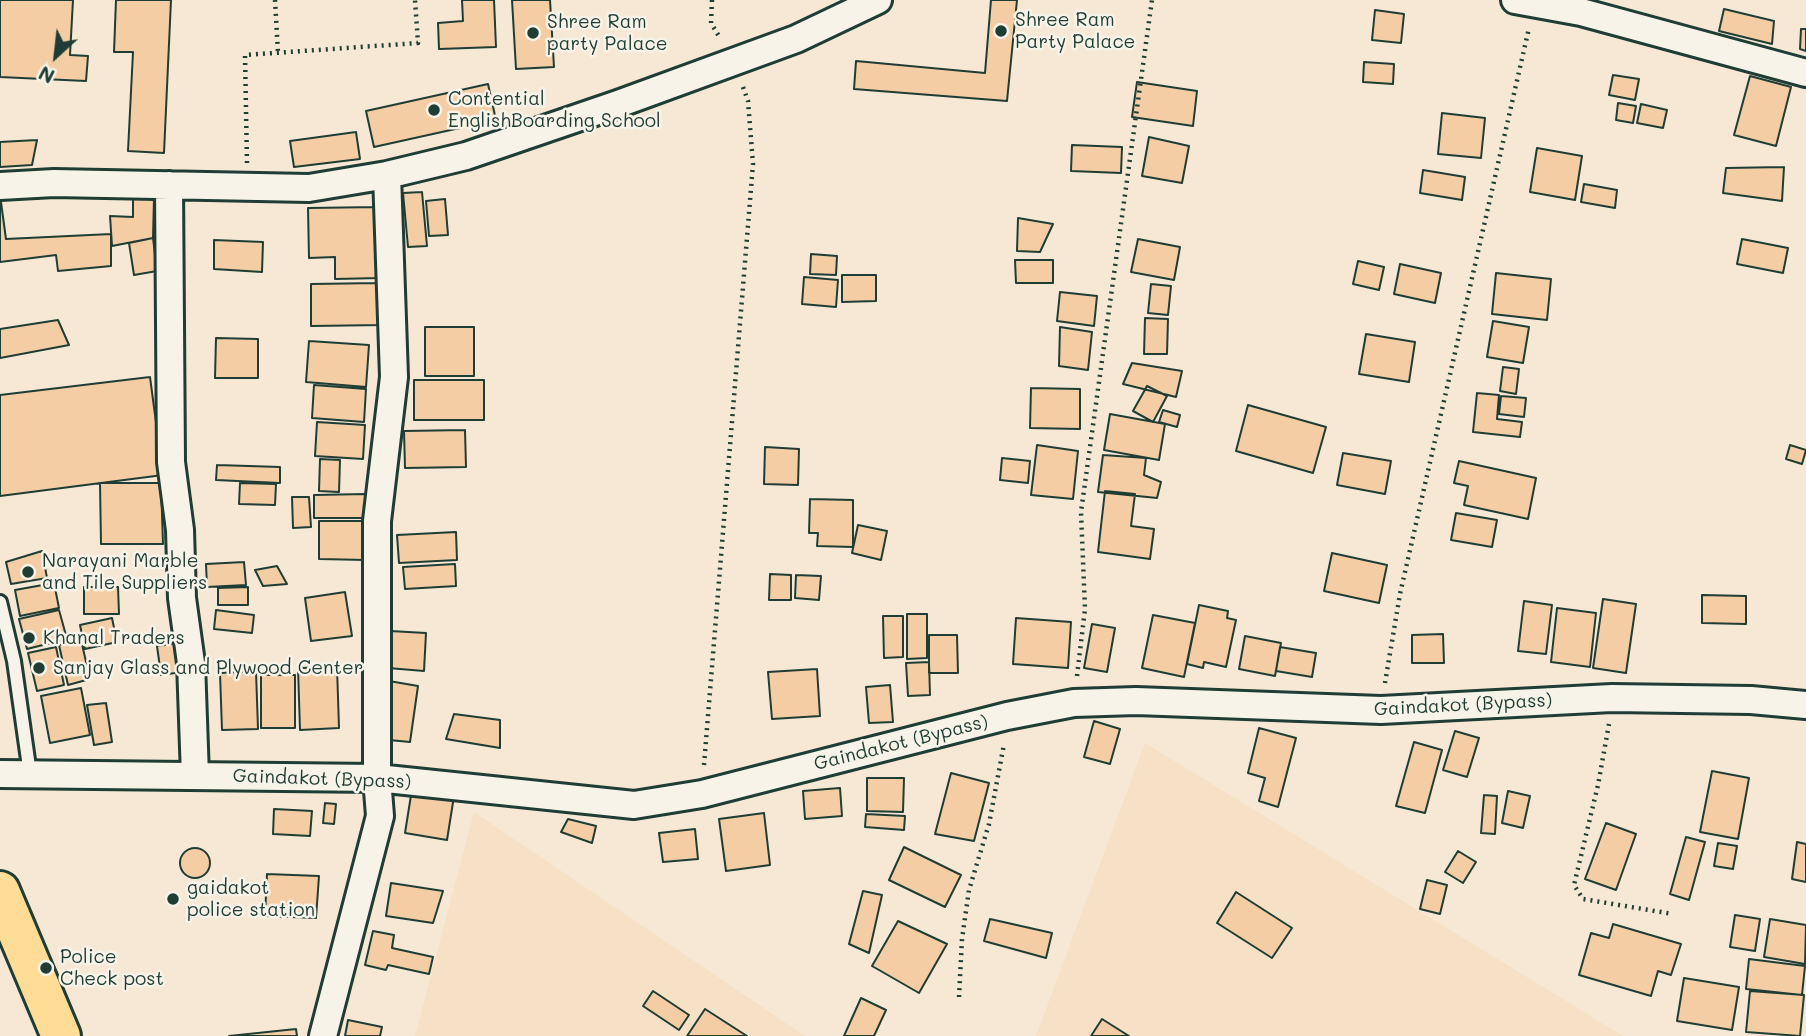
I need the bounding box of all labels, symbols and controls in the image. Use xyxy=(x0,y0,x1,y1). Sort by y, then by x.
place label: Shree Ram Party Palace xyxy=(1015,9,1135,53)
place label: Shree Ram party Palace xyxy=(547,11,667,55)
north arrow xyxy=(21,21,91,91)
marker: Shree Ram Party Palace xyxy=(993,23,1009,39)
marker: Shree Ram party Palace xyxy=(525,25,541,41)
text: N xyxy=(34,61,58,90)
place label: Contential EnglishBoarding School xyxy=(448,88,661,132)
marker: Contential EnglishBoarding School xyxy=(426,102,442,118)
place label: Narayani Marble and Tile Suppliers xyxy=(42,550,207,594)
marker: Narayani Marble and Tile Suppliers xyxy=(20,564,36,580)
place label: Khanal Traders xyxy=(43,627,185,649)
marker: Khanal Traders xyxy=(21,630,37,646)
place label: Sanjay Glass and Plywood Center xyxy=(53,657,363,679)
marker: Sanjay Glass and Plywood Center xyxy=(31,660,47,676)
street label: Gaindakot (Bypass) xyxy=(1373,689,1553,721)
street label: Gaindakot (Bypass) xyxy=(812,710,990,776)
street label: Gaindakot (Bypass) xyxy=(232,764,412,794)
place label: gaidakot police station xyxy=(187,877,315,921)
marker: gaidakot police station xyxy=(165,891,181,907)
place label: Police Check post xyxy=(60,946,164,990)
marker: Police Check post xyxy=(38,960,54,976)

